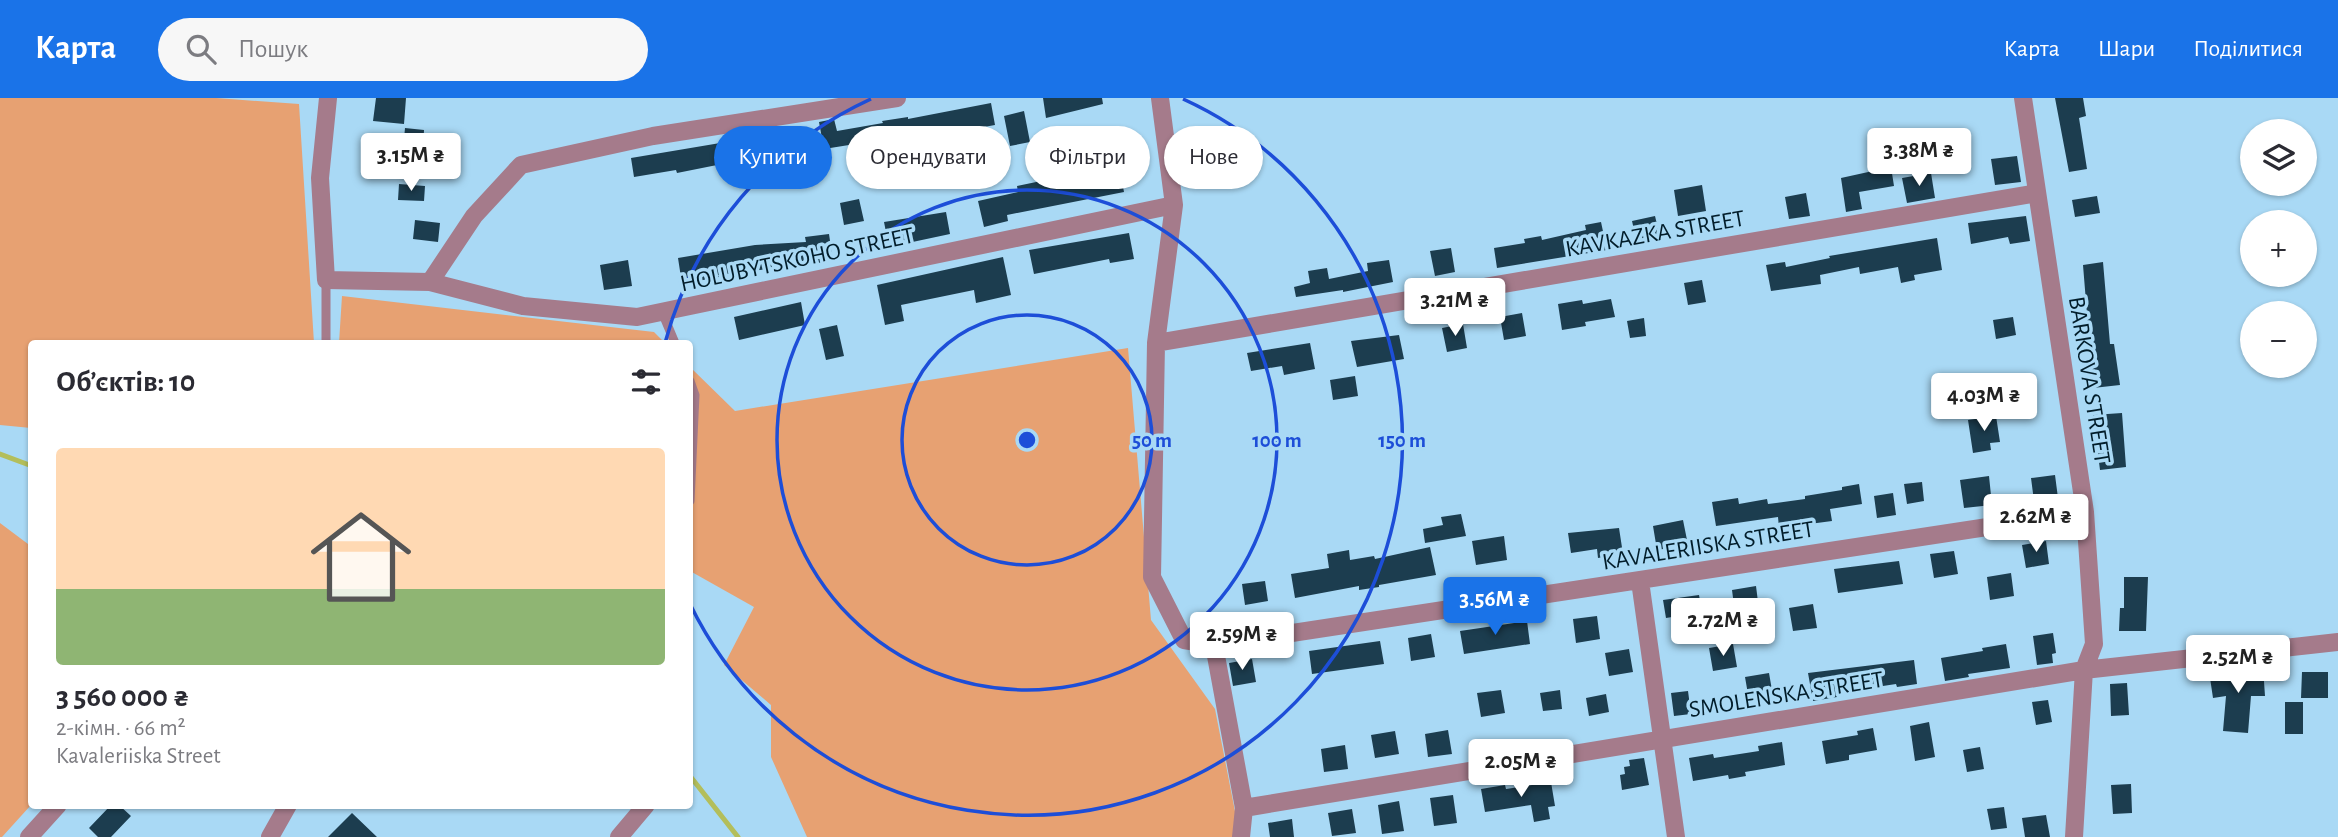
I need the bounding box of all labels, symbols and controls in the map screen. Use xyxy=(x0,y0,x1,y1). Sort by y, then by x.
search box xyxy=(158,18,648,81)
icon: search xyxy=(182,30,220,68)
text: Карта xyxy=(35,32,116,65)
text: Пошук xyxy=(238,36,308,62)
text: Карта xyxy=(2003,37,2060,61)
text: Шари xyxy=(2098,37,2155,61)
text: Поділитися xyxy=(2193,37,2303,61)
map controls xyxy=(2240,119,2317,378)
button: layers xyxy=(2240,119,2317,196)
chip: Купити xyxy=(714,126,832,189)
chip: Орендувати xyxy=(846,126,1011,189)
chip: Фільтри xyxy=(1025,126,1150,189)
chip: Нове xyxy=(1164,126,1263,189)
pin: 3.38M ₴ xyxy=(1854,129,1984,188)
pin: 3.15M ₴ xyxy=(346,134,476,193)
text: 3.38M ₴ xyxy=(1883,139,1955,162)
text: 3.15M ₴ xyxy=(377,144,445,167)
street label: KAVKAZKA STREET xyxy=(1564,206,1747,262)
button: + xyxy=(2240,210,2317,287)
street label: HOLUBYTSKOHO STREET xyxy=(678,223,917,297)
pin: 3.21M ₴ xyxy=(1390,278,1520,338)
text: 3.21M ₴ xyxy=(1420,289,1490,312)
street label: BARKOVA STREET xyxy=(2064,295,2114,466)
button: − xyxy=(2240,301,2317,378)
icon: filters xyxy=(627,363,665,401)
text: Об’єктів: 10 xyxy=(56,367,195,397)
pin: 4.03M ₴ xyxy=(1919,374,2049,433)
text: 4.03M ₴ xyxy=(1947,384,2021,407)
centre of rings xyxy=(1015,428,1039,452)
text: 50 m xyxy=(1132,430,1172,451)
text: 100 m xyxy=(1252,430,1302,451)
text: 150 m xyxy=(1378,430,1426,451)
icon: home xyxy=(298,494,424,620)
pin: 2.62M ₴ xyxy=(1971,494,2101,554)
text: 2.62M ₴ xyxy=(1999,505,2073,528)
street label: KAVALERIISKA STREET xyxy=(1600,517,1816,575)
pin: 3.56M ₴ xyxy=(1430,578,1560,637)
text: 3.56M ₴ xyxy=(1459,588,1531,611)
pin: 2.72M ₴ xyxy=(1658,598,1788,658)
text: 2.72M ₴ xyxy=(1687,609,1759,632)
pin: 2.59M ₴ xyxy=(1177,612,1307,672)
text: 2.59M ₴ xyxy=(1206,623,1278,646)
pin: 2.52M ₴ xyxy=(2173,636,2303,695)
text: 2.52M ₴ xyxy=(2202,646,2274,669)
street label: SMOLENSKA STREET xyxy=(1687,668,1885,722)
text: 3 560 000 ₴ xyxy=(56,682,190,712)
text: 2-кімн. · 66 m² xyxy=(56,717,186,740)
pin: 2.05M ₴ xyxy=(1456,740,1586,799)
text: Kavaleriiska Street xyxy=(56,745,221,768)
text: 2.05M ₴ xyxy=(1484,750,1558,773)

